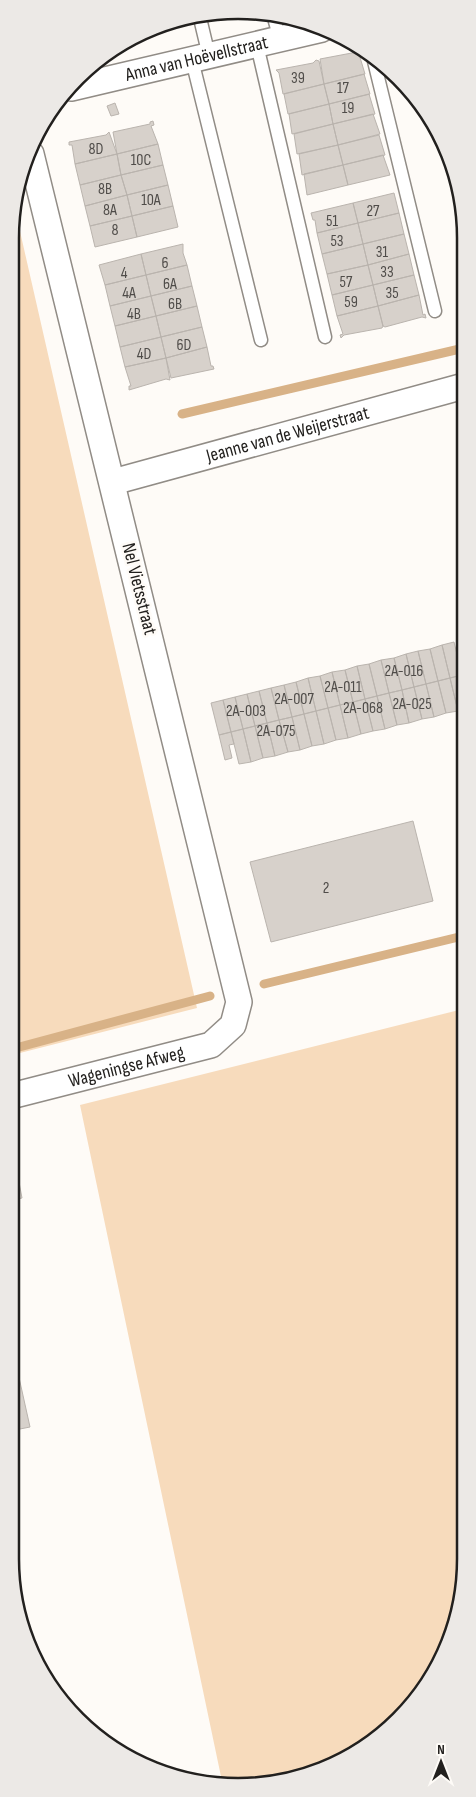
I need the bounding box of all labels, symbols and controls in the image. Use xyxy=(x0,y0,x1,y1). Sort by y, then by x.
street label: Anna van Hoëvellstraat xyxy=(122,31,270,87)
house number: 39 xyxy=(291,69,305,88)
house number: 17 xyxy=(337,79,350,98)
house number: 19 xyxy=(342,99,354,118)
house number: 8D xyxy=(89,140,104,159)
house number: 10C xyxy=(131,151,151,170)
house number: 8B xyxy=(98,180,112,199)
house number: 10A xyxy=(141,191,161,210)
house number: 8A xyxy=(103,201,117,220)
house number: 27 xyxy=(366,202,380,221)
house number: 51 xyxy=(326,212,338,231)
house number: 8 xyxy=(111,221,119,240)
house number: 53 xyxy=(330,232,344,251)
house number: 31 xyxy=(376,243,389,262)
house number: 6 xyxy=(161,254,169,273)
house number: 33 xyxy=(380,263,394,282)
house number: 4 xyxy=(121,264,128,283)
house number: 57 xyxy=(340,273,353,292)
house number: 6A xyxy=(163,275,177,294)
house number: 4A xyxy=(122,284,136,303)
house number: 35 xyxy=(385,284,399,303)
house number: 59 xyxy=(344,293,358,312)
house number: 6B xyxy=(168,295,182,314)
house number: 4B xyxy=(127,305,141,324)
house number: 6D xyxy=(177,336,192,355)
house number: 4D xyxy=(137,345,151,364)
street label: Jeanne van de Weijerstraat xyxy=(203,401,372,468)
street label: Nel Vietsstraat xyxy=(116,541,162,638)
house number: 2A-016 xyxy=(385,662,423,681)
house number: 2A-011 xyxy=(324,678,362,697)
house number: 2A-007 xyxy=(274,690,314,709)
house number: 2A-025 xyxy=(392,695,432,714)
house number: 2A-068 xyxy=(343,699,383,718)
house number: 2A-003 xyxy=(226,702,266,721)
house number: 2A-075 xyxy=(257,722,295,741)
house number: 2 xyxy=(323,879,329,898)
street label: Wageningse Afweg xyxy=(66,1041,187,1092)
north arrow xyxy=(416,1737,466,1787)
text: N xyxy=(437,1741,445,1758)

